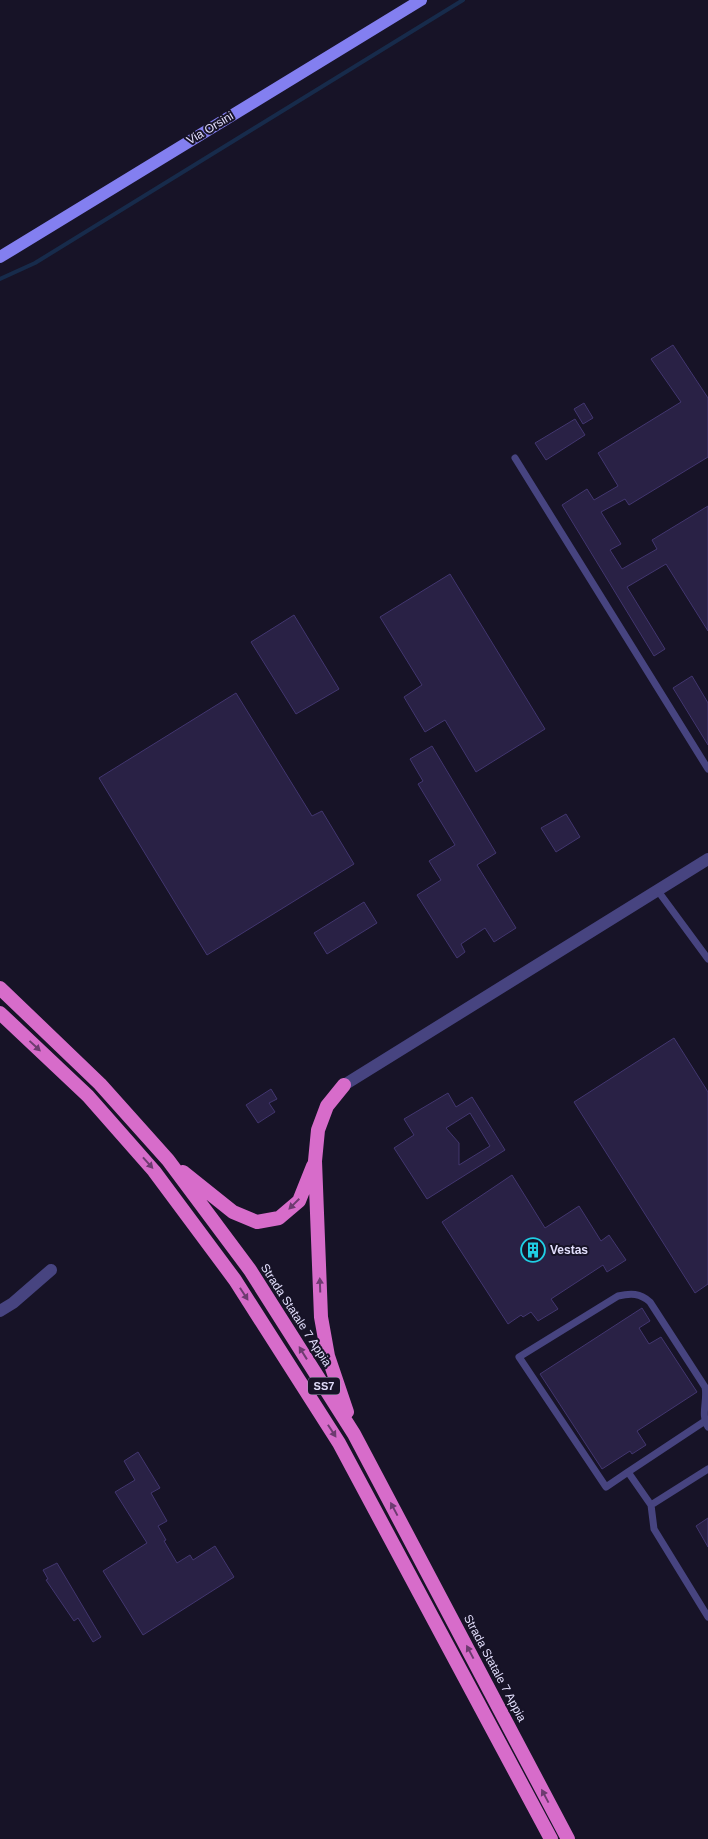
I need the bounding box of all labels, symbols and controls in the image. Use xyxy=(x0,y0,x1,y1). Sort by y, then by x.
street label: Via Orsini xyxy=(184,109,236,147)
one-way arrow xyxy=(29,1040,41,1052)
one-way arrow xyxy=(142,1157,154,1169)
one-way arrow xyxy=(288,1198,300,1210)
building icon: Vestas xyxy=(520,1237,546,1263)
place label: Vestas xyxy=(550,1243,588,1257)
street label: Strada Statale 7 Appia xyxy=(258,1261,335,1369)
one-way arrow xyxy=(316,1277,324,1293)
one-way arrow xyxy=(239,1288,249,1301)
one-way arrow xyxy=(298,1347,308,1360)
road number: SS7 xyxy=(308,1378,340,1394)
one-way arrow xyxy=(327,1424,337,1438)
one-way arrow xyxy=(390,1501,398,1516)
street label: Strada Statale 7 Appia xyxy=(461,1612,529,1724)
one-way arrow xyxy=(465,1646,474,1659)
one-way arrow xyxy=(541,1789,550,1803)

